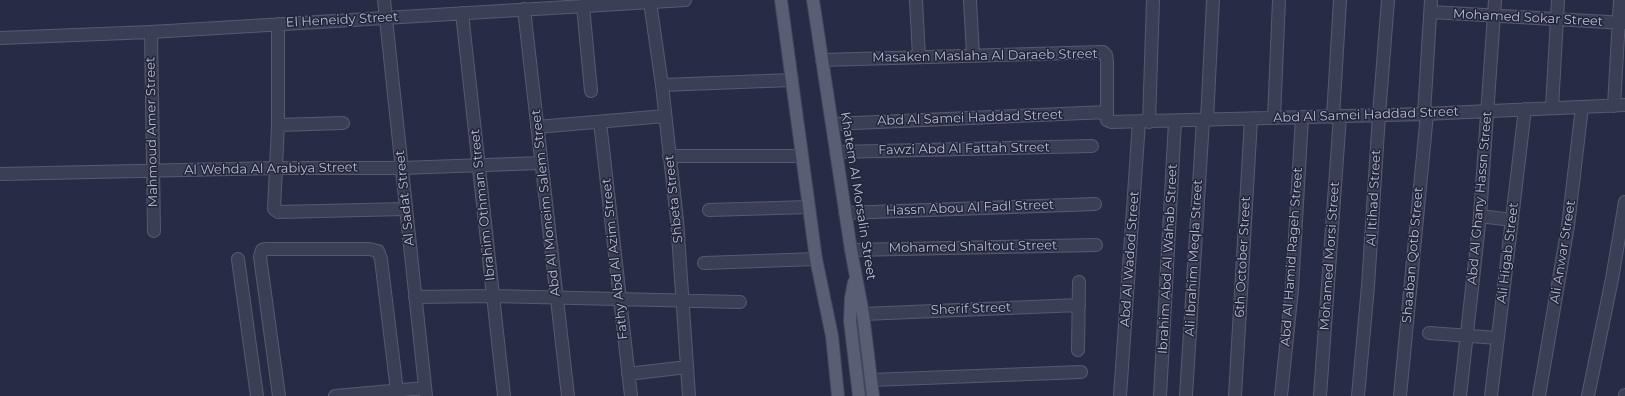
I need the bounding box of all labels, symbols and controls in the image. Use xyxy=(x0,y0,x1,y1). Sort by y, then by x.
street label: Mohamed Sokar Street xyxy=(1453,6,1603,30)
street label: El Heneidy Street xyxy=(285,9,399,31)
street label: Masaken Maslaha Al Daraeb Street xyxy=(872,46,1098,66)
street label: Mahmoud Amer Street xyxy=(143,57,161,207)
street label: Abd Al Samei Haddad Street xyxy=(1273,104,1459,126)
street label: Abd Al Samei Haddad Street xyxy=(877,107,1063,129)
street label: Abd Al Moneim Salem Street xyxy=(528,109,564,297)
street label: Abd Al Ghany Hassn Street xyxy=(1465,110,1495,286)
street label: Khatem Al Morsalin Street xyxy=(837,111,879,281)
street label: Ibrahim Othman Street xyxy=(467,128,499,282)
street label: Fawzi Abd Al Fattah Street xyxy=(878,140,1050,158)
street label: Al Sadat Street xyxy=(392,149,418,247)
street label: Al Itihad Street xyxy=(1364,149,1384,247)
street label: Shbeta Street xyxy=(662,154,686,244)
street label: Al Wehda Al Arabiya Street xyxy=(184,160,358,178)
street label: Ibrahim Abd Al Wahab Street xyxy=(1155,163,1181,355)
street label: Abd Al Hamid Rageh Street xyxy=(1278,167,1306,347)
street label: Fathy Abd Al Azim Street xyxy=(599,177,631,341)
street label: Ali Ibrahim Meqla Street xyxy=(1182,179,1206,337)
street label: Mohamed Morsi Street xyxy=(1317,181,1343,331)
street label: Shaaban Qotb Street xyxy=(1399,186,1427,324)
street label: Abd Al Wadod Street xyxy=(1117,190,1143,328)
street label: 6th October Street xyxy=(1232,196,1254,318)
street label: Hassn Abou Al Fadl Street xyxy=(886,197,1054,219)
street label: Ali Anwar Street xyxy=(1547,199,1579,305)
street label: Ali Higab Street xyxy=(1494,201,1522,305)
street label: Mohamed Shaltout Street xyxy=(889,238,1057,256)
street label: Sherif Street xyxy=(931,300,1011,318)

